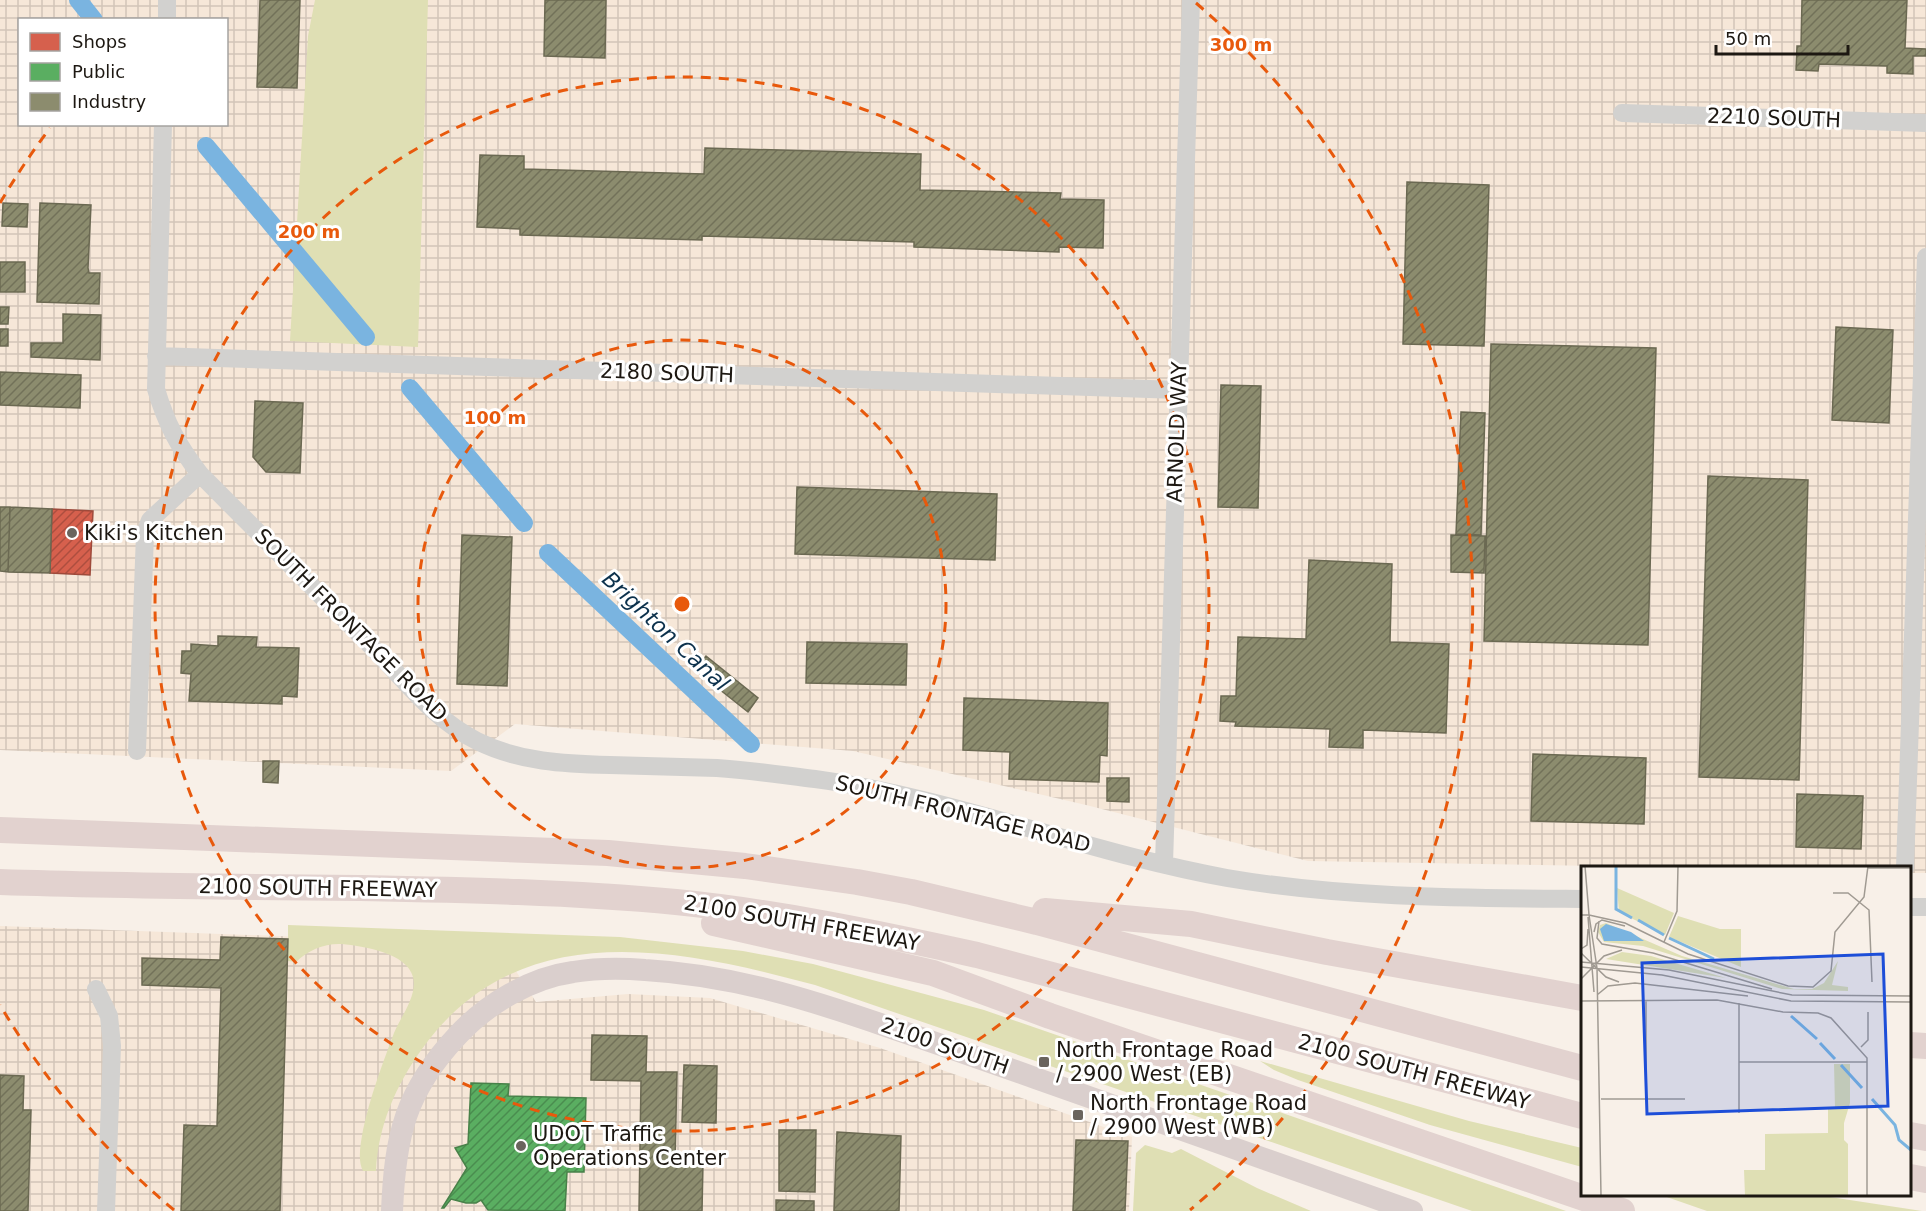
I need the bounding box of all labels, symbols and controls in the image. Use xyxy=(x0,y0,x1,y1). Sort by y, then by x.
legend xyxy=(18,18,228,126)
scale bar xyxy=(1716,18,1848,56)
text: 50 m xyxy=(1725,28,1771,49)
text: Shops xyxy=(72,31,127,52)
text: 300 m xyxy=(1210,34,1272,55)
text: Public xyxy=(72,61,125,82)
text: Industry xyxy=(72,91,146,112)
street label: 2210 SOUTH xyxy=(1707,104,1841,132)
text: 200 m xyxy=(278,221,340,242)
street label: 2180 SOUTH xyxy=(600,359,734,387)
street label: ARNOLD WAY xyxy=(1163,361,1191,503)
text: 100 m xyxy=(464,407,526,428)
place label: Kiki's Kitchen xyxy=(84,521,224,545)
street label: SOUTH FRONTAGE ROAD xyxy=(250,524,452,726)
marker: Kiki's Kitchen xyxy=(65,526,79,540)
water label: Brighton Canal xyxy=(597,566,734,696)
centre of rings xyxy=(672,594,692,614)
street label: SOUTH FRONTAGE ROAD xyxy=(833,771,1093,857)
inset map xyxy=(1581,866,1911,1196)
street label: 2100 SOUTH FREEWAY xyxy=(198,874,438,902)
street label: 2100 SOUTH FREEWAY xyxy=(682,890,922,956)
street label: 2100 SOUTH xyxy=(878,1013,1012,1079)
street label: 2100 SOUTH FREEWAY xyxy=(1295,1029,1533,1115)
place label: North Frontage Road / 2900 West (EB) xyxy=(1056,1038,1273,1086)
marker: North Frontage Road / 2900 West (EB) xyxy=(1037,1055,1051,1069)
place label: North Frontage Road / 2900 West (WB) xyxy=(1090,1091,1307,1139)
marker: North Frontage Road / 2900 West (WB) xyxy=(1071,1108,1085,1122)
place label: UDOT Traffic Operations Center xyxy=(533,1122,726,1170)
marker: UDOT Traffic Operations Center xyxy=(514,1139,528,1153)

